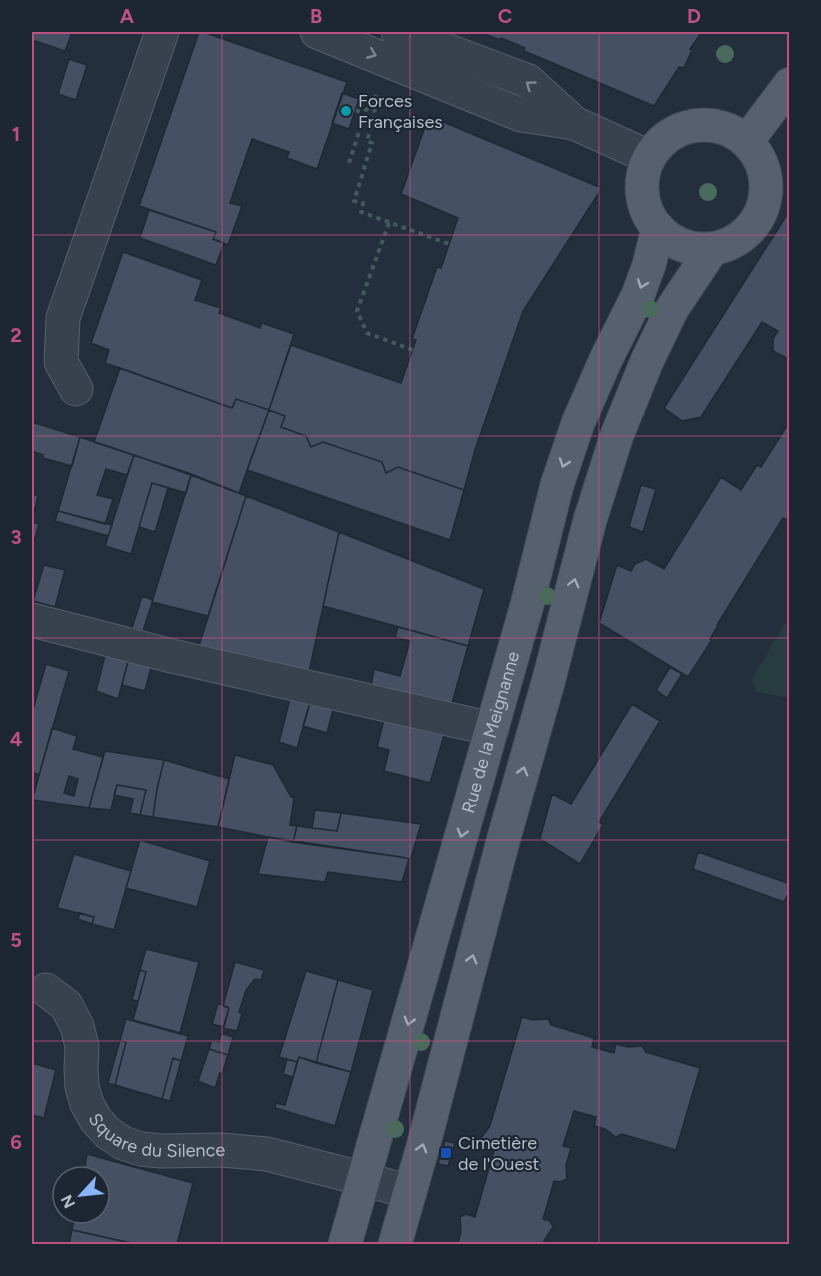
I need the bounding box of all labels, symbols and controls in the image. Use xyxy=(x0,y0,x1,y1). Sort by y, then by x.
text: A xyxy=(120,4,135,28)
text: B xyxy=(310,4,322,28)
text: C xyxy=(498,4,512,28)
text: D xyxy=(687,4,701,28)
one-way arrow xyxy=(365,47,376,59)
one-way arrow xyxy=(526,81,537,92)
place label: Forces Françaises xyxy=(358,90,443,133)
marker: Forces Françaises xyxy=(339,104,353,118)
text: 1 xyxy=(12,122,20,146)
one-way arrow xyxy=(636,279,649,289)
text: 2 xyxy=(10,323,22,347)
one-way arrow xyxy=(559,457,572,468)
text: 3 xyxy=(10,525,22,549)
one-way arrow xyxy=(566,578,579,588)
street label: Rue de la Meignanne xyxy=(457,649,524,816)
text: 4 xyxy=(10,727,23,751)
one-way arrow xyxy=(516,766,528,777)
one-way arrow xyxy=(457,827,469,838)
text: 5 xyxy=(10,928,22,952)
one-way arrow xyxy=(465,955,478,965)
one-way arrow xyxy=(404,1015,416,1026)
street label: Square du Silence xyxy=(84,1110,226,1162)
text: 6 xyxy=(10,1130,22,1154)
place label: Cimetière de l'Ouest xyxy=(458,1132,540,1175)
one-way arrow xyxy=(415,1143,427,1154)
marker: Cimetière de l'Ouest xyxy=(439,1146,453,1160)
north arrow xyxy=(51,1165,111,1225)
text: N xyxy=(57,1192,79,1211)

